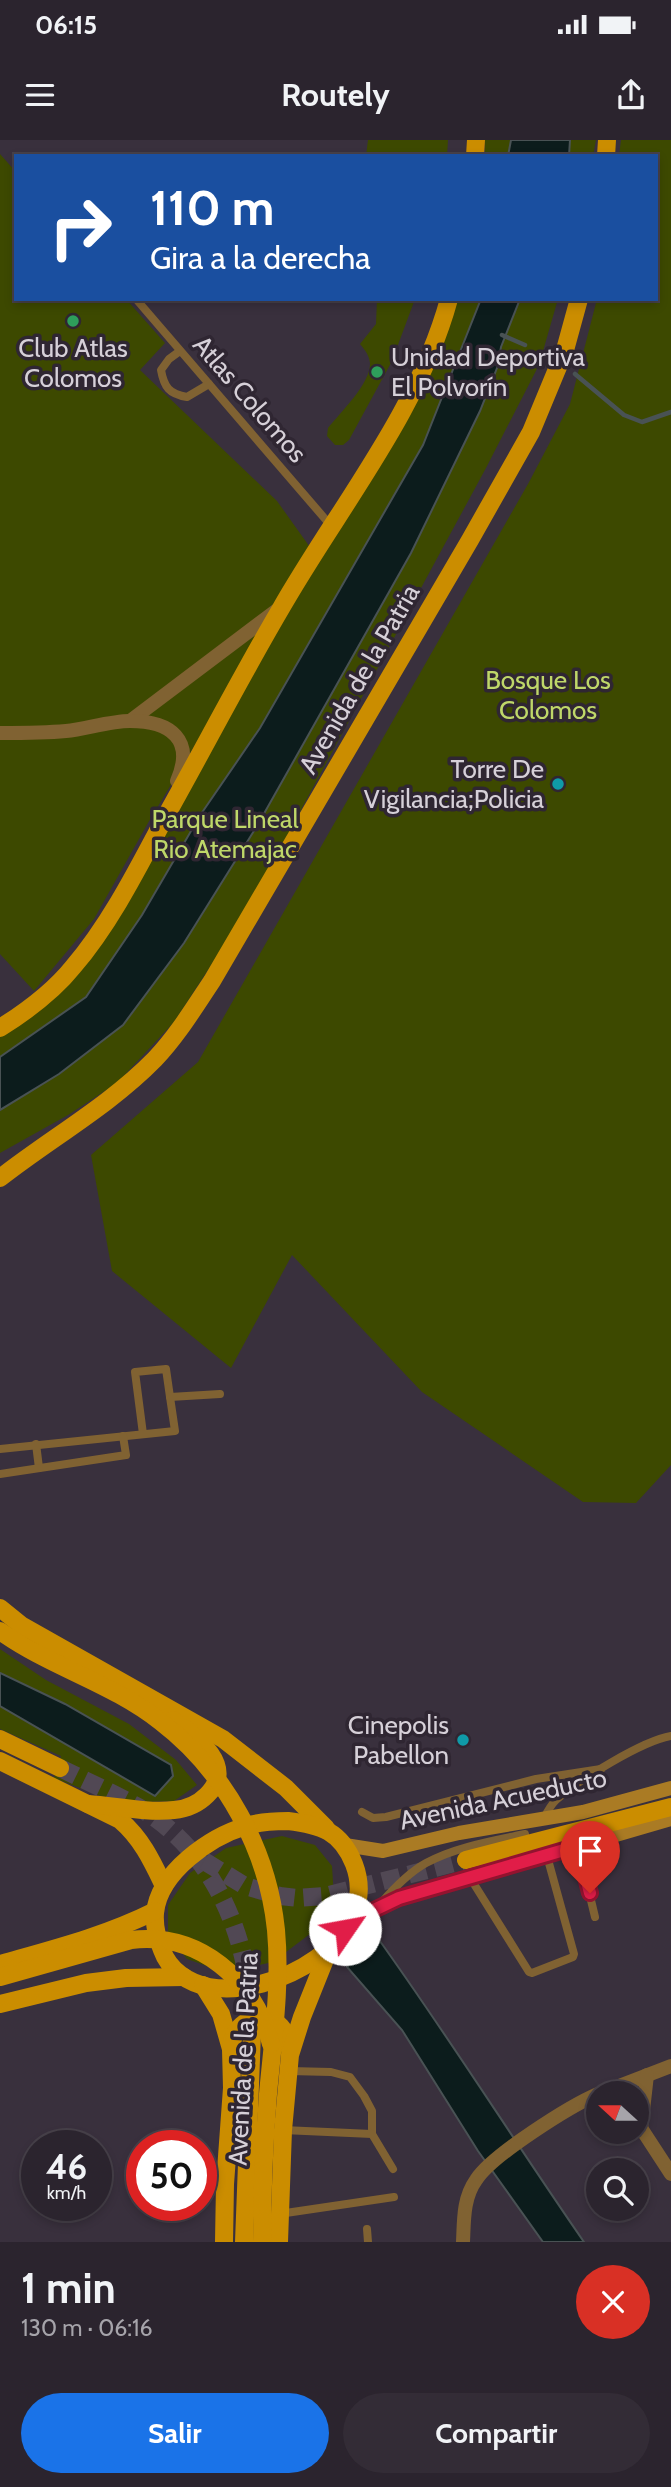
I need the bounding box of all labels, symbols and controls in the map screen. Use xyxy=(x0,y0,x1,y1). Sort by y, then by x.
text: 06:15 xyxy=(35,9,97,41)
text: Routely xyxy=(281,75,390,114)
icon: menu xyxy=(21,76,59,114)
icon: share xyxy=(612,76,650,114)
text: 110 m xyxy=(150,178,274,237)
icon: right xyxy=(35,182,126,273)
text: Gira a la derecha xyxy=(150,238,371,277)
marker: Club Atlas Colomos xyxy=(65,313,81,329)
street label: Atlas Colomos xyxy=(186,329,314,469)
place label: Club Atlas Colomos xyxy=(18,332,128,394)
place label: Unidad Deportiva El Polvorín xyxy=(391,341,586,403)
marker: Unidad Deportiva El Polvorín xyxy=(369,364,385,380)
street label: Avenida de la Patria xyxy=(292,578,426,779)
park label: Bosque Los Colomos xyxy=(485,664,611,726)
place label: Torre De Vigilancia;Policia xyxy=(364,753,545,815)
marker: Torre De Vigilancia;Policia xyxy=(550,776,566,792)
park label: Parque Lineal Rio Atemajac xyxy=(151,803,299,865)
place label: Cinepolis Pabellon xyxy=(348,1709,449,1771)
marker: Cinepolis Pabellon xyxy=(455,1732,471,1748)
street label: Avenida Acueducto xyxy=(396,1761,610,1837)
pin xyxy=(560,1821,620,1893)
icon: arrive xyxy=(571,1832,609,1870)
position arrow xyxy=(308,1892,382,1966)
street label: Avenida de la Patria xyxy=(221,1951,265,2166)
north arrow xyxy=(586,2081,649,2144)
map controls xyxy=(586,2081,649,2221)
speed limit sign: 50 xyxy=(126,2130,217,2221)
text: 46 xyxy=(46,2145,87,2188)
button: search xyxy=(586,2158,649,2221)
text: km/h xyxy=(47,2182,86,2204)
text: 1 min xyxy=(21,2262,116,2314)
button: close xyxy=(576,2265,650,2339)
text: 130 m · 06:16 xyxy=(21,2314,153,2342)
button: Salir xyxy=(21,2393,329,2473)
button: Compartir xyxy=(343,2393,650,2473)

